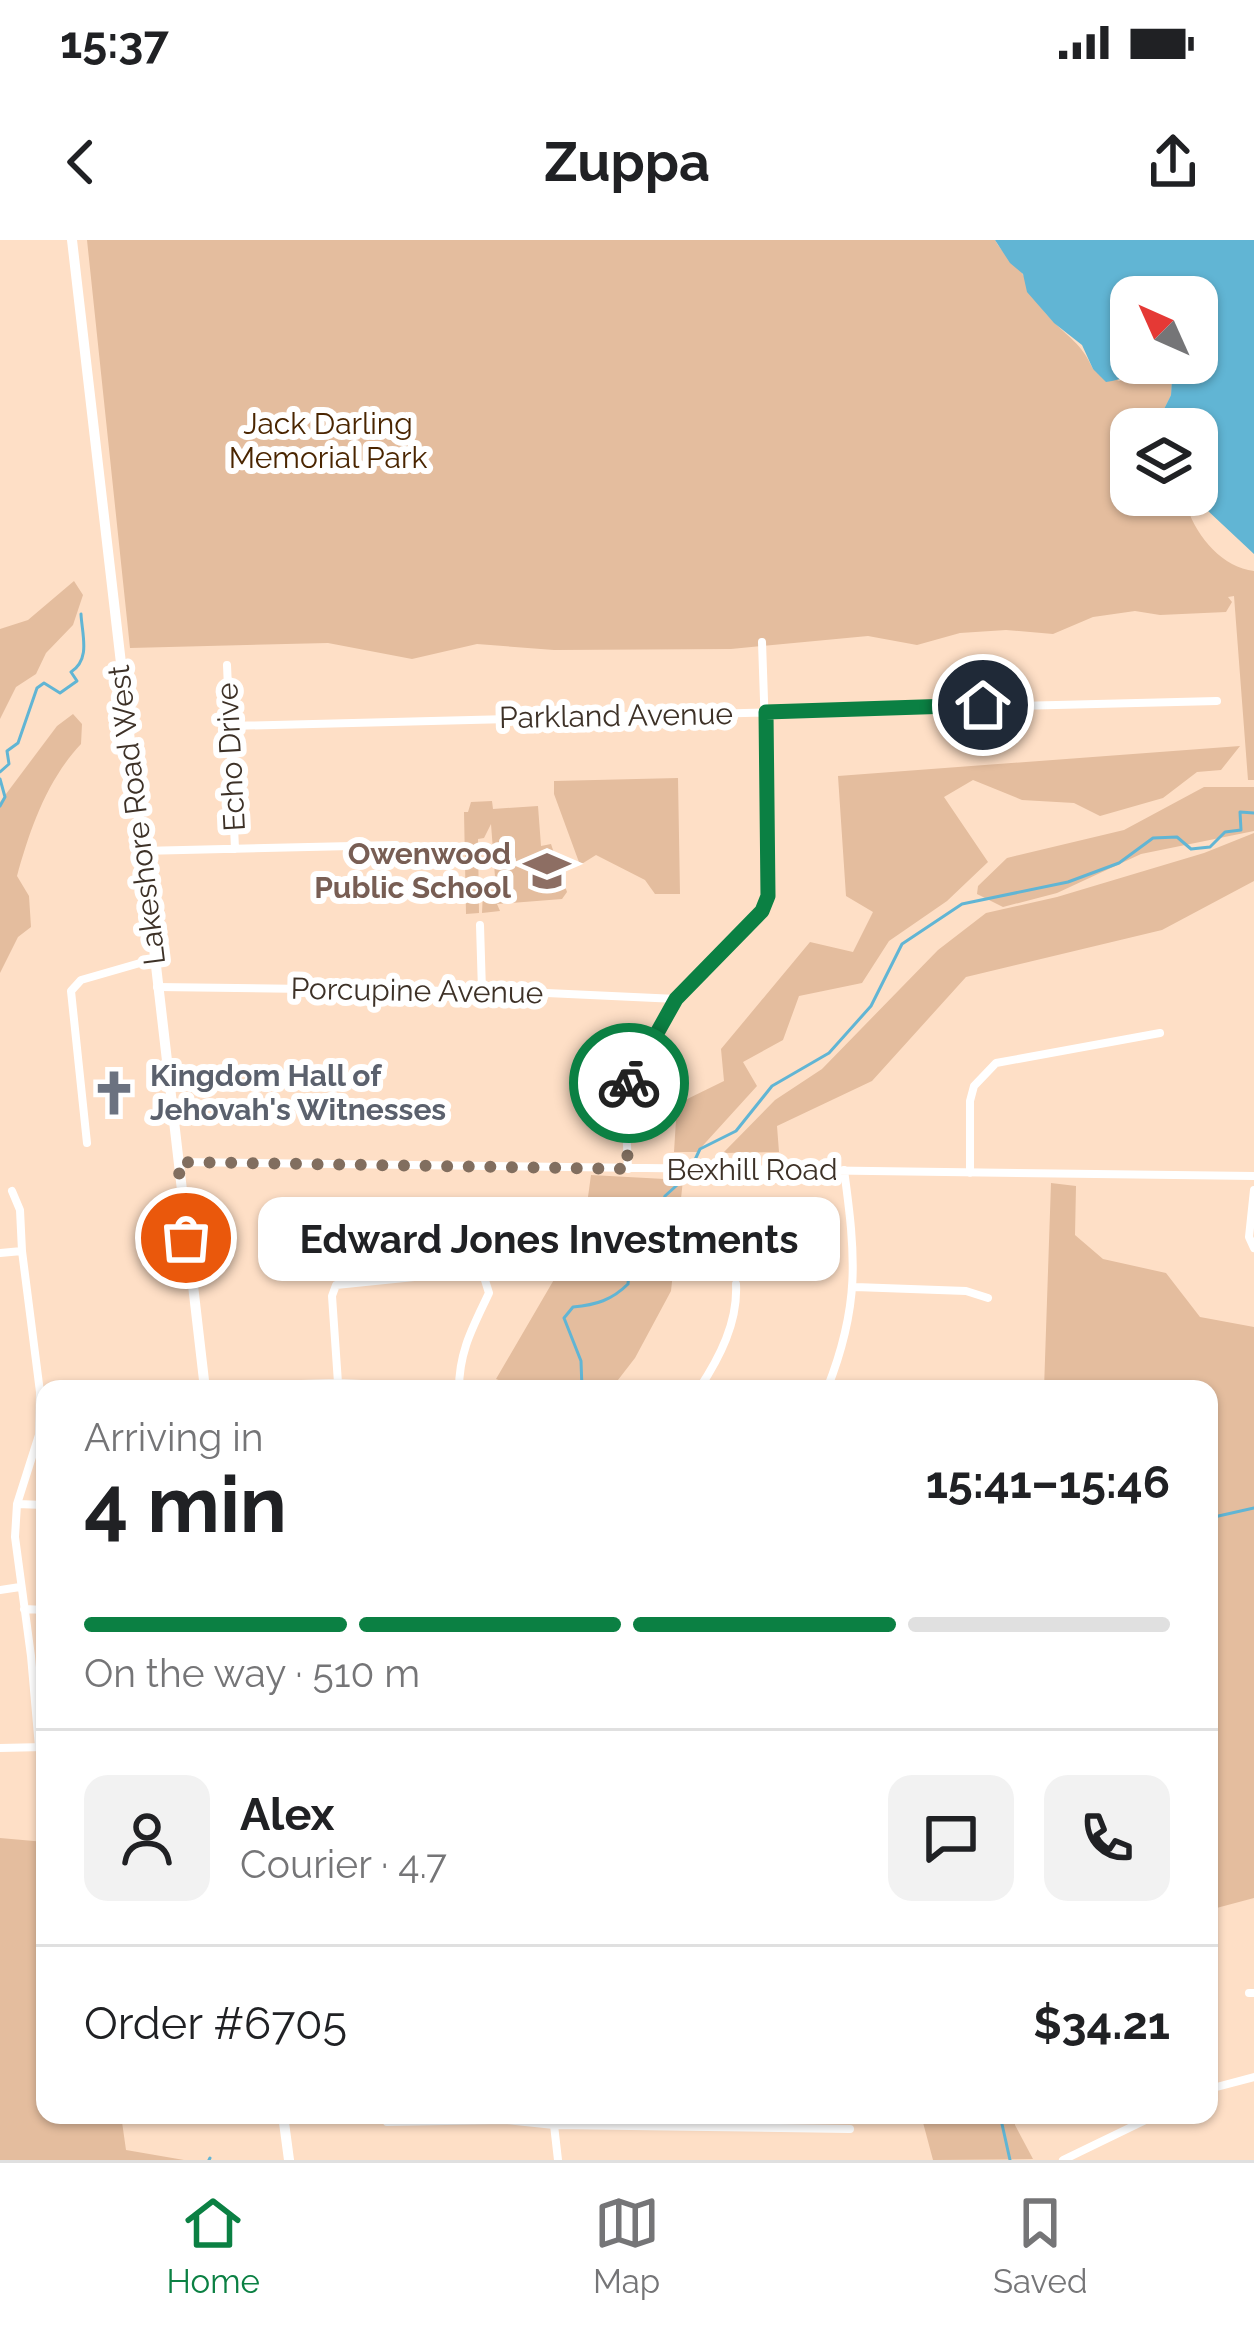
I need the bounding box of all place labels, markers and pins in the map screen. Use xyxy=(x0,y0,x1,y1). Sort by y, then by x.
pin xyxy=(932,654,1034,756)
place label: Owenwood Public School xyxy=(314,836,511,905)
school or university icon: Owenwood Public School xyxy=(522,846,572,896)
place label: Kingdom Hall of Jehovah's Witnesses xyxy=(150,1058,446,1127)
church icon: Kingdom Hall of Jehovah's Witnesses xyxy=(89,1068,139,1118)
pin xyxy=(135,1187,237,1289)
callout: Edward Jones Investments xyxy=(258,1196,840,1280)

